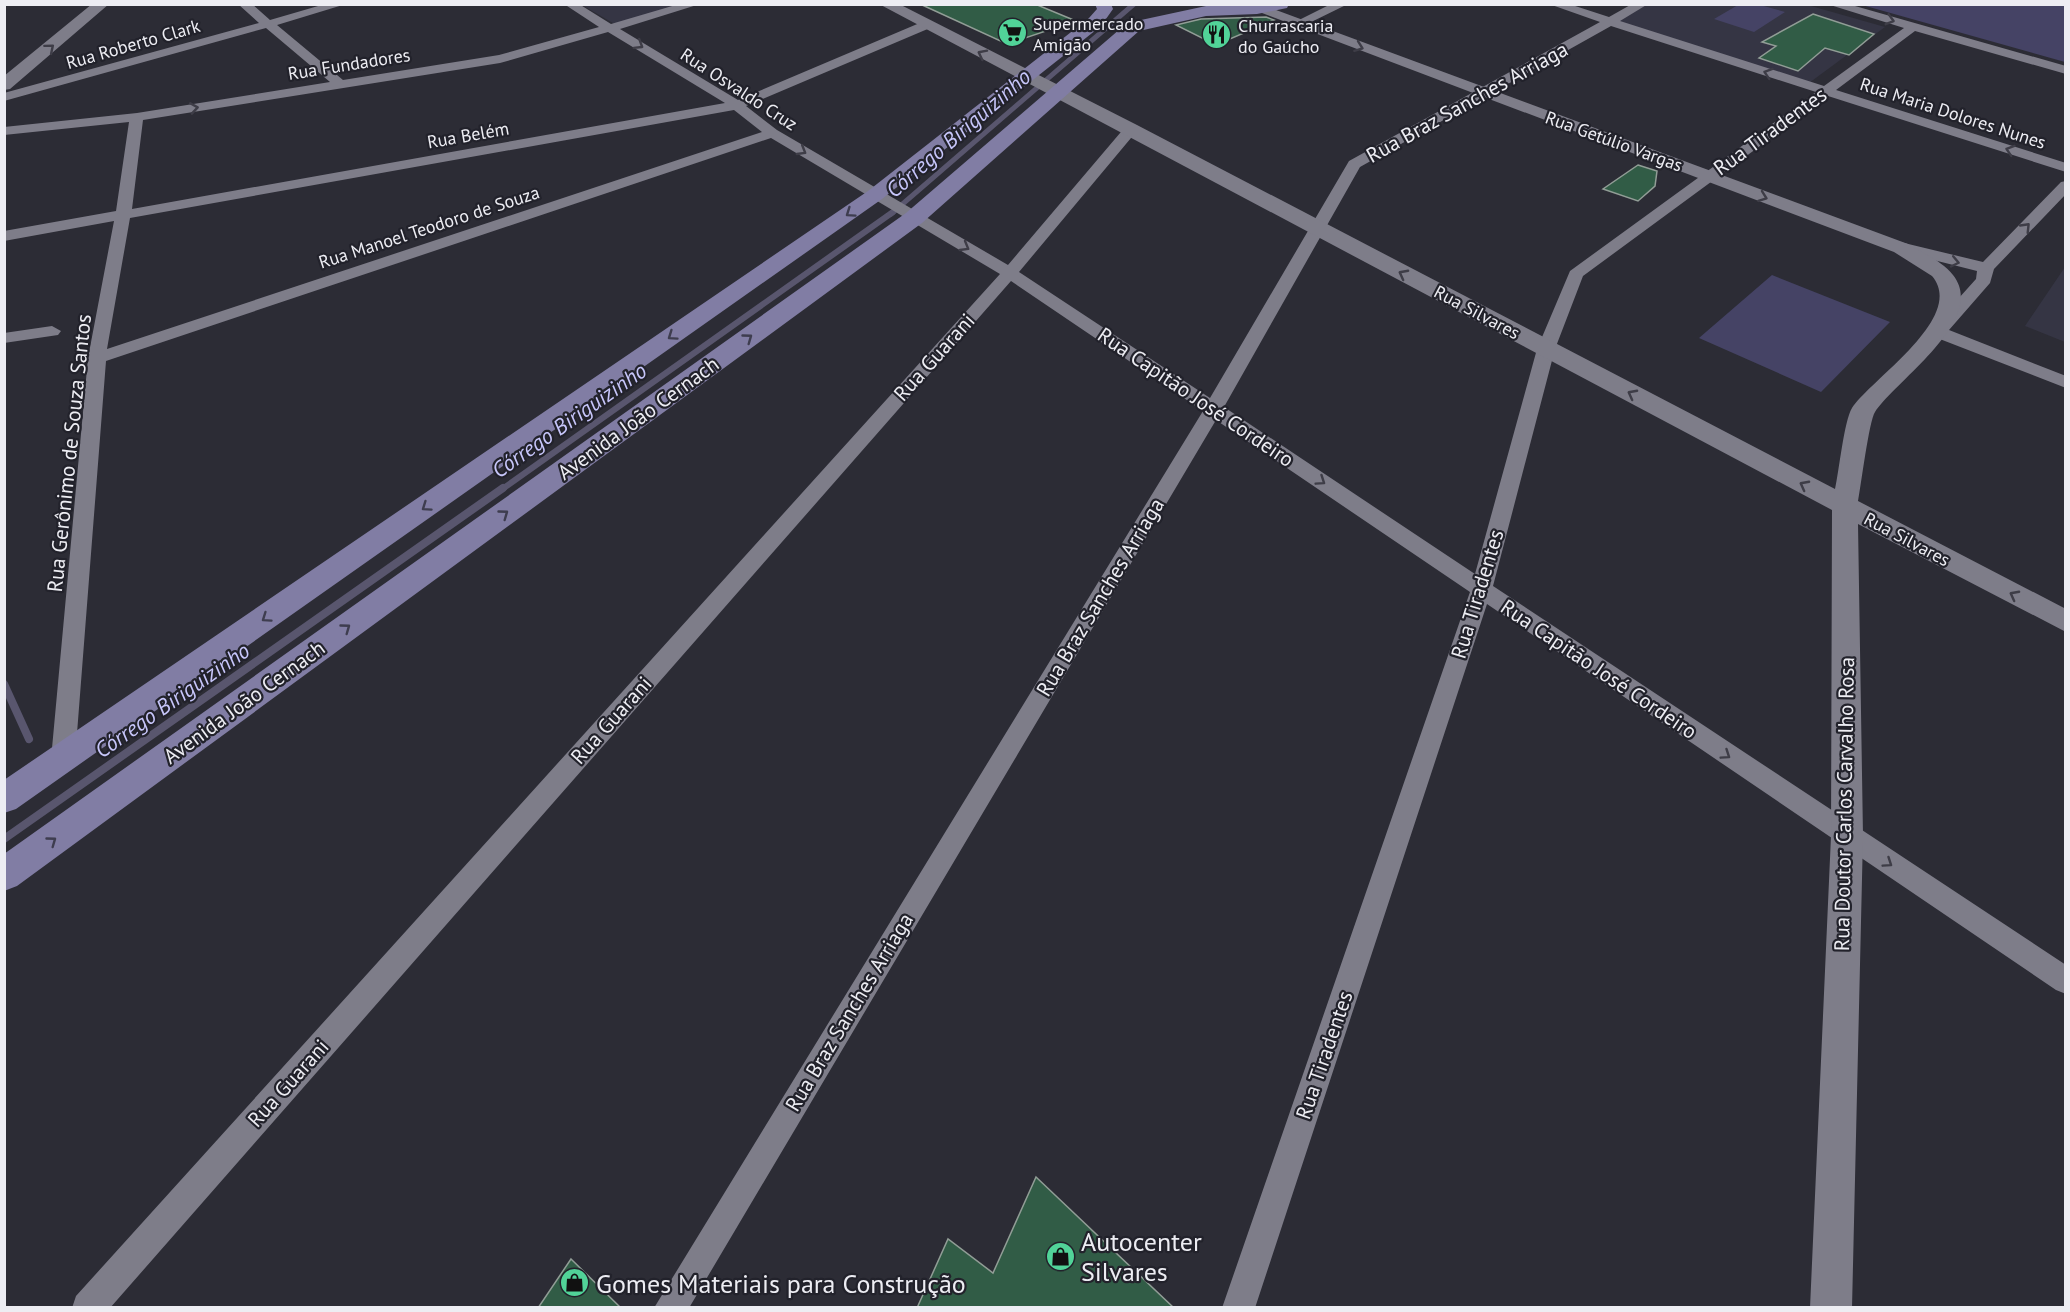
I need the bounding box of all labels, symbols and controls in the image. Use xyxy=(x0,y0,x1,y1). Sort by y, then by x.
place label: Supermercado Amigão xyxy=(1033,12,1144,56)
one-way arrow xyxy=(1884,13,1894,25)
street label: Rua Roberto Clark xyxy=(63,14,203,74)
place label: Churrascaria do Gaúcho xyxy=(1238,14,1334,58)
supermarket icon: Supermercado Amigão xyxy=(996,17,1028,49)
restaurant icon: Churrascaria do Gaúcho xyxy=(1201,19,1233,51)
street label: Rua Braz Sanches Arriaga xyxy=(1361,35,1573,169)
one-way arrow xyxy=(633,37,643,49)
one-way arrow xyxy=(1353,39,1364,52)
street label: Rua Fundadores xyxy=(286,43,412,85)
street label: Rua Osvaldo Cruz xyxy=(676,43,802,135)
one-way arrow xyxy=(43,44,54,55)
one-way arrow xyxy=(978,50,988,61)
water label: Córrego Biriguizinho xyxy=(880,62,1036,203)
one-way arrow xyxy=(1763,68,1774,80)
street label: Rua Maria Dolores Nunes xyxy=(1857,72,2049,154)
street label: Rua Tiradentes xyxy=(1708,81,1832,181)
one-way arrow xyxy=(190,102,199,114)
street label: Rua Getúlio Vargas xyxy=(1542,105,1686,177)
street label: Rua Belém xyxy=(425,116,511,154)
one-way arrow xyxy=(796,144,806,156)
one-way arrow xyxy=(2005,145,2016,158)
street label: Rua Manoel Teodoro de Souza xyxy=(316,180,542,274)
one-way arrow xyxy=(1758,189,1768,202)
one-way arrow xyxy=(845,206,856,217)
one-way arrow xyxy=(2019,223,2030,233)
one-way arrow xyxy=(959,240,969,251)
one-way arrow xyxy=(1950,254,1960,267)
one-way arrow xyxy=(1399,269,1410,281)
street label: Rua Silvares xyxy=(1430,280,1524,344)
street label: Rua Guarani xyxy=(888,308,980,406)
street label: Rua Gerônimo de Souza Santos xyxy=(41,313,97,593)
street label: Rua Capitão José Cordeiro xyxy=(1093,321,1299,473)
one-way arrow xyxy=(668,329,679,340)
one-way arrow xyxy=(741,335,752,346)
street label: Avenida João Cernach xyxy=(552,350,724,486)
water label: Córrego Biriguizinho xyxy=(486,356,652,484)
one-way arrow xyxy=(1627,390,1638,401)
one-way arrow xyxy=(1314,474,1325,485)
one-way arrow xyxy=(1800,481,1810,492)
street label: Rua Braz Sanches Arriaga xyxy=(1030,493,1170,701)
one-way arrow xyxy=(422,500,433,511)
street label: Rua Silvares xyxy=(1860,507,1954,571)
one-way arrow xyxy=(498,510,509,521)
street label: Rua Tiradentes xyxy=(1445,526,1509,662)
one-way arrow xyxy=(2009,591,2020,602)
street label: Rua Capitão José Cordeiro xyxy=(1496,593,1702,745)
one-way arrow xyxy=(262,611,273,622)
one-way arrow xyxy=(340,624,351,635)
street label: Avenida João Cernach xyxy=(158,634,330,770)
water label: Córrego Biriguizinho xyxy=(89,636,255,764)
street label: Rua Doutor Carlos Carvalho Rosa xyxy=(1828,657,1860,951)
street label: Rua Guarani xyxy=(565,671,657,769)
one-way arrow xyxy=(1720,747,1730,759)
one-way arrow xyxy=(45,837,56,848)
one-way arrow xyxy=(1881,856,1892,867)
street label: Rua Braz Sanches Arriaga xyxy=(779,908,919,1116)
street label: Rua Tiradentes xyxy=(1289,987,1359,1123)
street label: Rua Guarani xyxy=(242,1034,334,1132)
place label: Autocenter Silvares xyxy=(1081,1225,1202,1288)
shop icon: Autocenter Silvares xyxy=(1044,1240,1076,1272)
shop icon: Gomes Materiais para Construção xyxy=(559,1267,591,1299)
place label: Gomes Materiais para Construção xyxy=(596,1267,966,1300)

